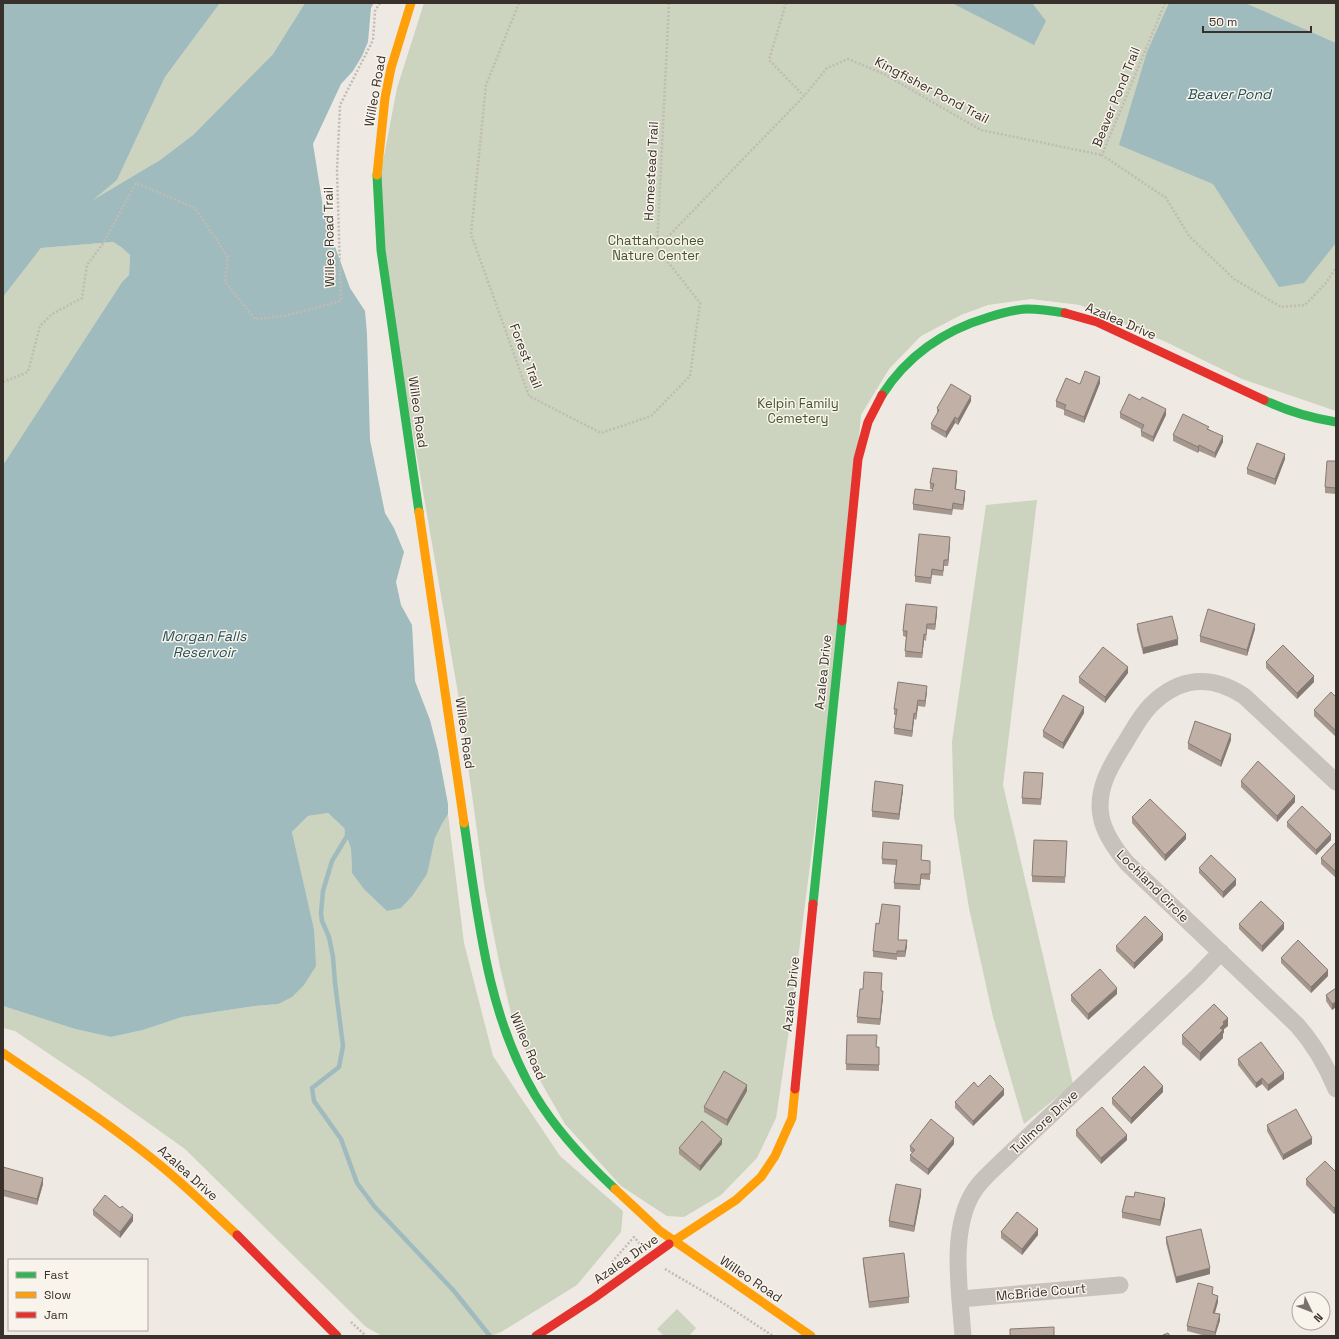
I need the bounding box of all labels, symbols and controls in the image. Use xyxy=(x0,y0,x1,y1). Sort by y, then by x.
scale bar xyxy=(1203,8,1311,34)
text: 50 m xyxy=(1209,14,1237,30)
street label: Beaver Pond Trail xyxy=(1088,45,1144,149)
street label: Kingfisher Pond Trail xyxy=(872,53,992,127)
street label: Willeo Road xyxy=(360,54,390,128)
water label: Beaver Pond xyxy=(1187,85,1273,103)
street label: Homestead Trail xyxy=(640,121,662,221)
street label: Willeo Road Trail xyxy=(320,187,338,287)
park label: Chattahoochee Nature Center xyxy=(608,232,704,264)
street label: Azalea Drive xyxy=(1083,298,1159,344)
street label: Forest Trail xyxy=(506,321,546,391)
street label: Willeo Road xyxy=(405,375,431,449)
park label: Kelpin Family Cemetery xyxy=(757,395,839,427)
water label: Morgan Falls Reservoir xyxy=(162,627,247,661)
street label: Azalea Drive xyxy=(811,634,835,710)
street label: Willeo Road xyxy=(452,696,478,770)
street label: Lochland Circle xyxy=(1113,846,1193,926)
street label: Azalea Drive xyxy=(779,956,803,1032)
street label: Willeo Road xyxy=(506,1010,550,1082)
street label: Tullmore Drive xyxy=(1006,1086,1082,1158)
street label: Azalea Drive xyxy=(154,1142,222,1204)
street label: Azalea Drive xyxy=(590,1230,662,1288)
street label: Willeo Road xyxy=(716,1252,786,1306)
legend xyxy=(8,1259,148,1331)
text: Fast xyxy=(44,1267,69,1283)
street label: McBride Court xyxy=(995,1280,1087,1304)
text: Slow xyxy=(44,1287,71,1303)
north arrow xyxy=(1291,1291,1331,1331)
text: Jam xyxy=(44,1307,68,1323)
text: N xyxy=(1311,1310,1326,1325)

